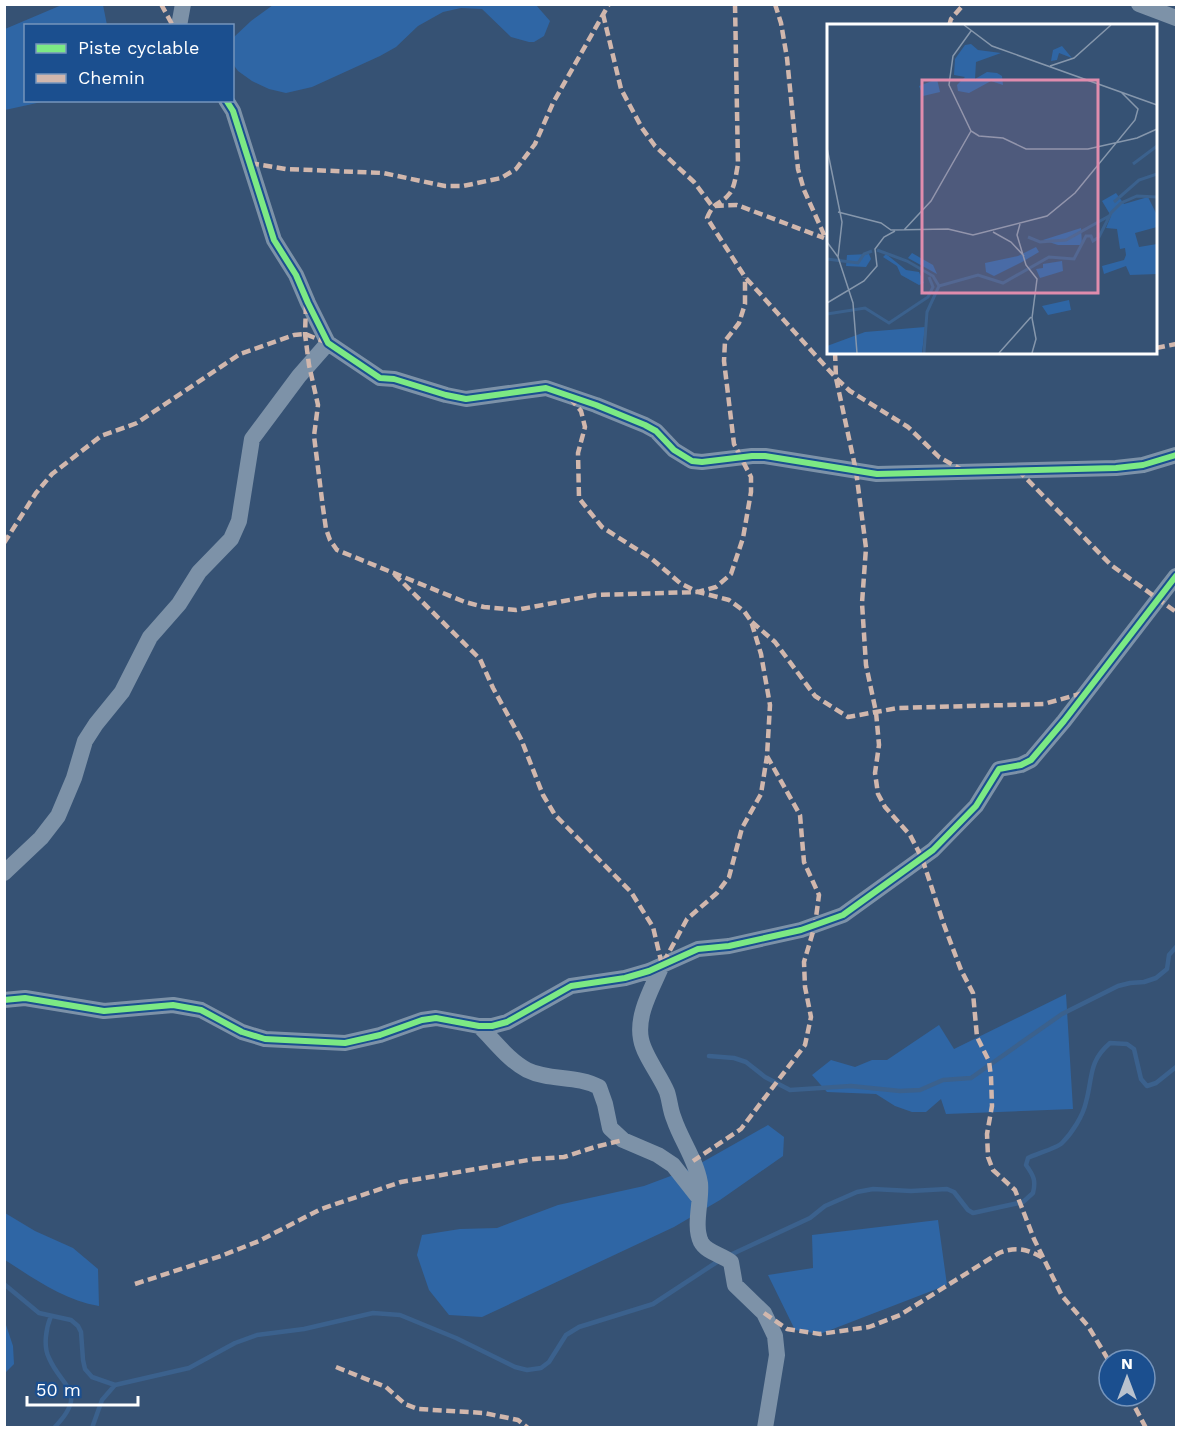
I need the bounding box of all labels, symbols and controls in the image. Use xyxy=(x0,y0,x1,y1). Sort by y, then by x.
legend xyxy=(24,24,234,102)
inset map xyxy=(827,24,1157,354)
text: Piste cyclable xyxy=(78,37,199,58)
text: Chemin xyxy=(78,67,145,88)
north arrow xyxy=(1097,1348,1157,1408)
text: N xyxy=(1121,1354,1133,1373)
scale bar xyxy=(27,1369,138,1407)
text: 50 m xyxy=(36,1379,81,1400)

